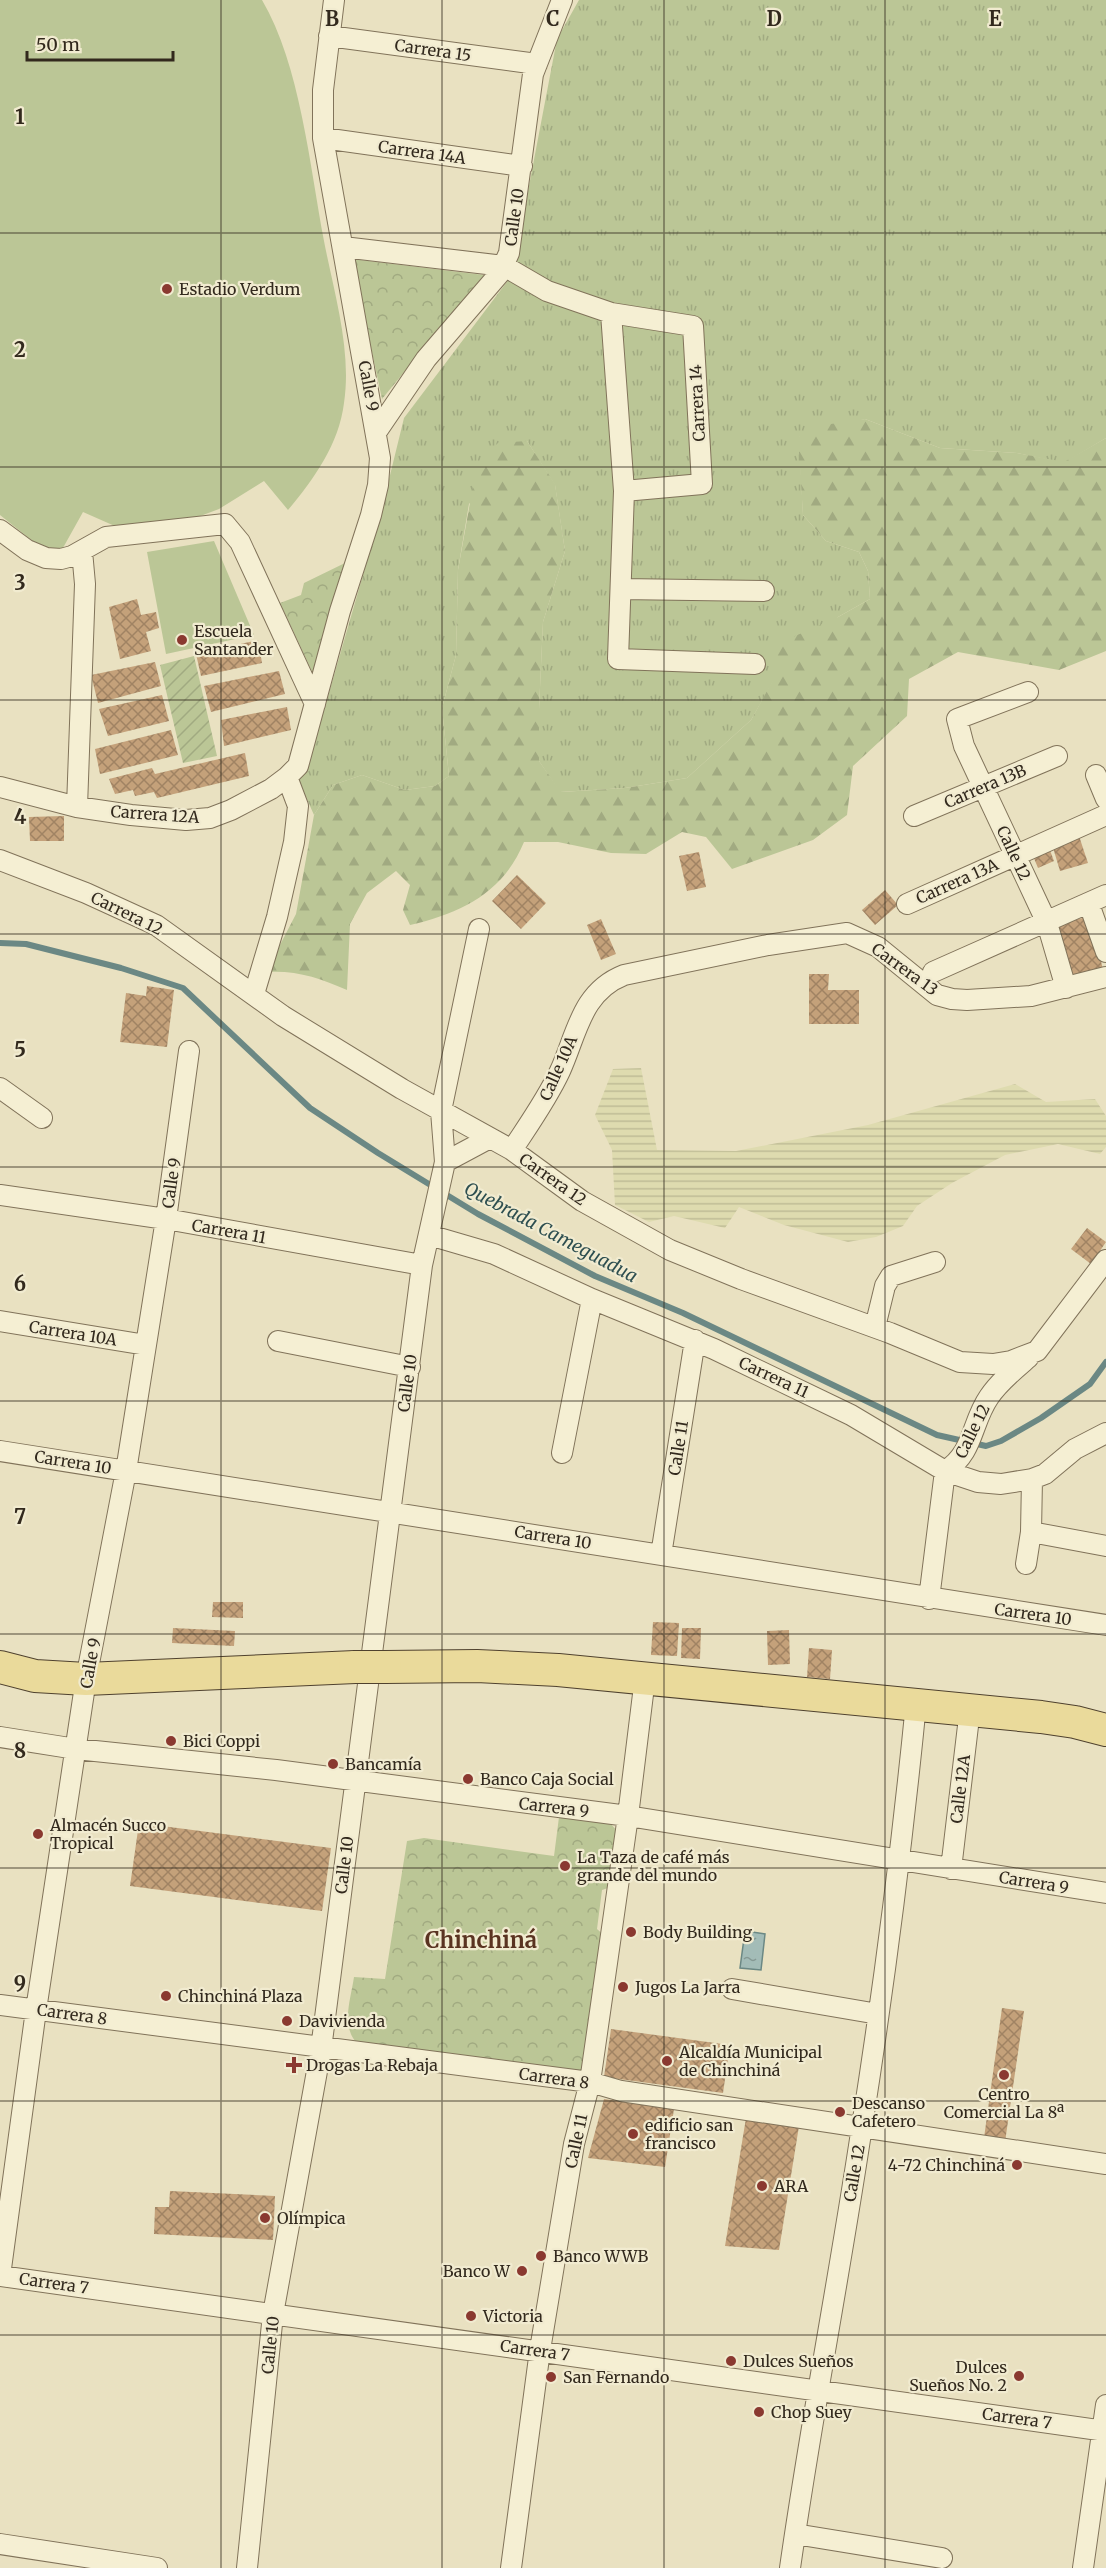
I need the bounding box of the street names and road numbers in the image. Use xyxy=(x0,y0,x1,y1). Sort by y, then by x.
street label: Carrera 15 xyxy=(393,35,473,65)
street label: Carrera 14A xyxy=(377,136,468,168)
street label: Calle 10 xyxy=(500,187,528,247)
street label: Calle 9 xyxy=(354,359,384,413)
street label: Carrera 14 xyxy=(685,364,709,442)
street label: Carrera 13B xyxy=(941,760,1029,812)
street label: Carrera 12A xyxy=(110,801,201,827)
street label: Calle 12 xyxy=(993,823,1035,883)
street label: Carrera 13A xyxy=(913,854,1002,908)
street label: Carrera 12 xyxy=(88,887,166,939)
street label: Carrera 13 xyxy=(868,938,942,1000)
street label: Calle 10A xyxy=(535,1032,581,1104)
street label: Carrera 12 xyxy=(516,1149,590,1209)
street label: Calle 9 xyxy=(158,1156,184,1210)
street label: Carrera 11 xyxy=(190,1215,268,1247)
street label: Carrera 10A xyxy=(28,1316,119,1350)
street label: Carrera 11 xyxy=(736,1352,812,1402)
street label: Calle 10 xyxy=(393,1353,421,1413)
street label: Calle 12 xyxy=(950,1401,994,1461)
street label: Calle 11 xyxy=(664,1419,692,1477)
street label: Carrera 10 xyxy=(33,1446,113,1478)
street label: Carrera 10 xyxy=(513,1521,593,1553)
street label: Carrera 10 xyxy=(993,1599,1073,1629)
street label: Calle 9 xyxy=(76,1636,104,1690)
street label: Calle 12A xyxy=(946,1753,974,1825)
street label: Carrera 9 xyxy=(518,1793,590,1821)
street label: Calle 10 xyxy=(331,1835,357,1895)
street label: Carrera 9 xyxy=(998,1867,1070,1897)
street label: Carrera 8 xyxy=(36,1999,108,2029)
street label: Carrera 8 xyxy=(518,2063,590,2093)
street label: Calle 11 xyxy=(560,2112,592,2170)
street label: Calle 12 xyxy=(839,2143,869,2203)
street label: Carrera 7 xyxy=(18,2268,90,2298)
street label: Calle 10 xyxy=(257,2315,283,2375)
street label: Carrera 7 xyxy=(499,2335,571,2365)
street label: Carrera 7 xyxy=(981,2403,1053,2433)

